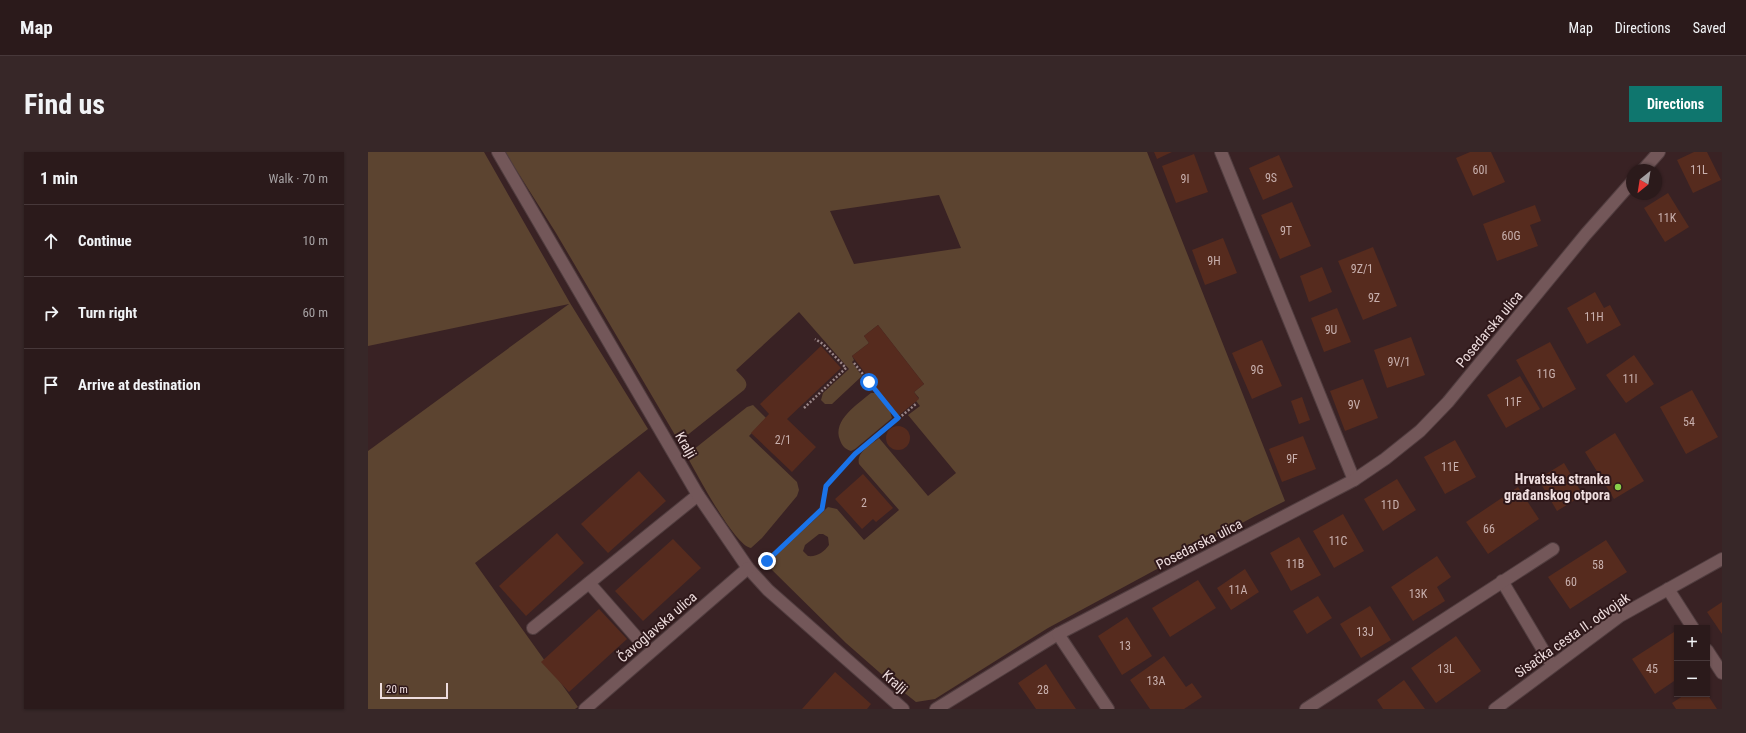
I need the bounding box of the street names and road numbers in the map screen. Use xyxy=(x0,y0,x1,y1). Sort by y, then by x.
street label: Posedarska ulica xyxy=(1452,288,1526,370)
street label: Kralji xyxy=(672,429,700,461)
street label: Posedarska ulica xyxy=(1153,515,1245,573)
street label: Čavoglavska ulica xyxy=(614,588,700,666)
street label: Sisačka cesta II. odvojak xyxy=(1511,589,1633,681)
street label: Kralji xyxy=(879,667,911,697)

